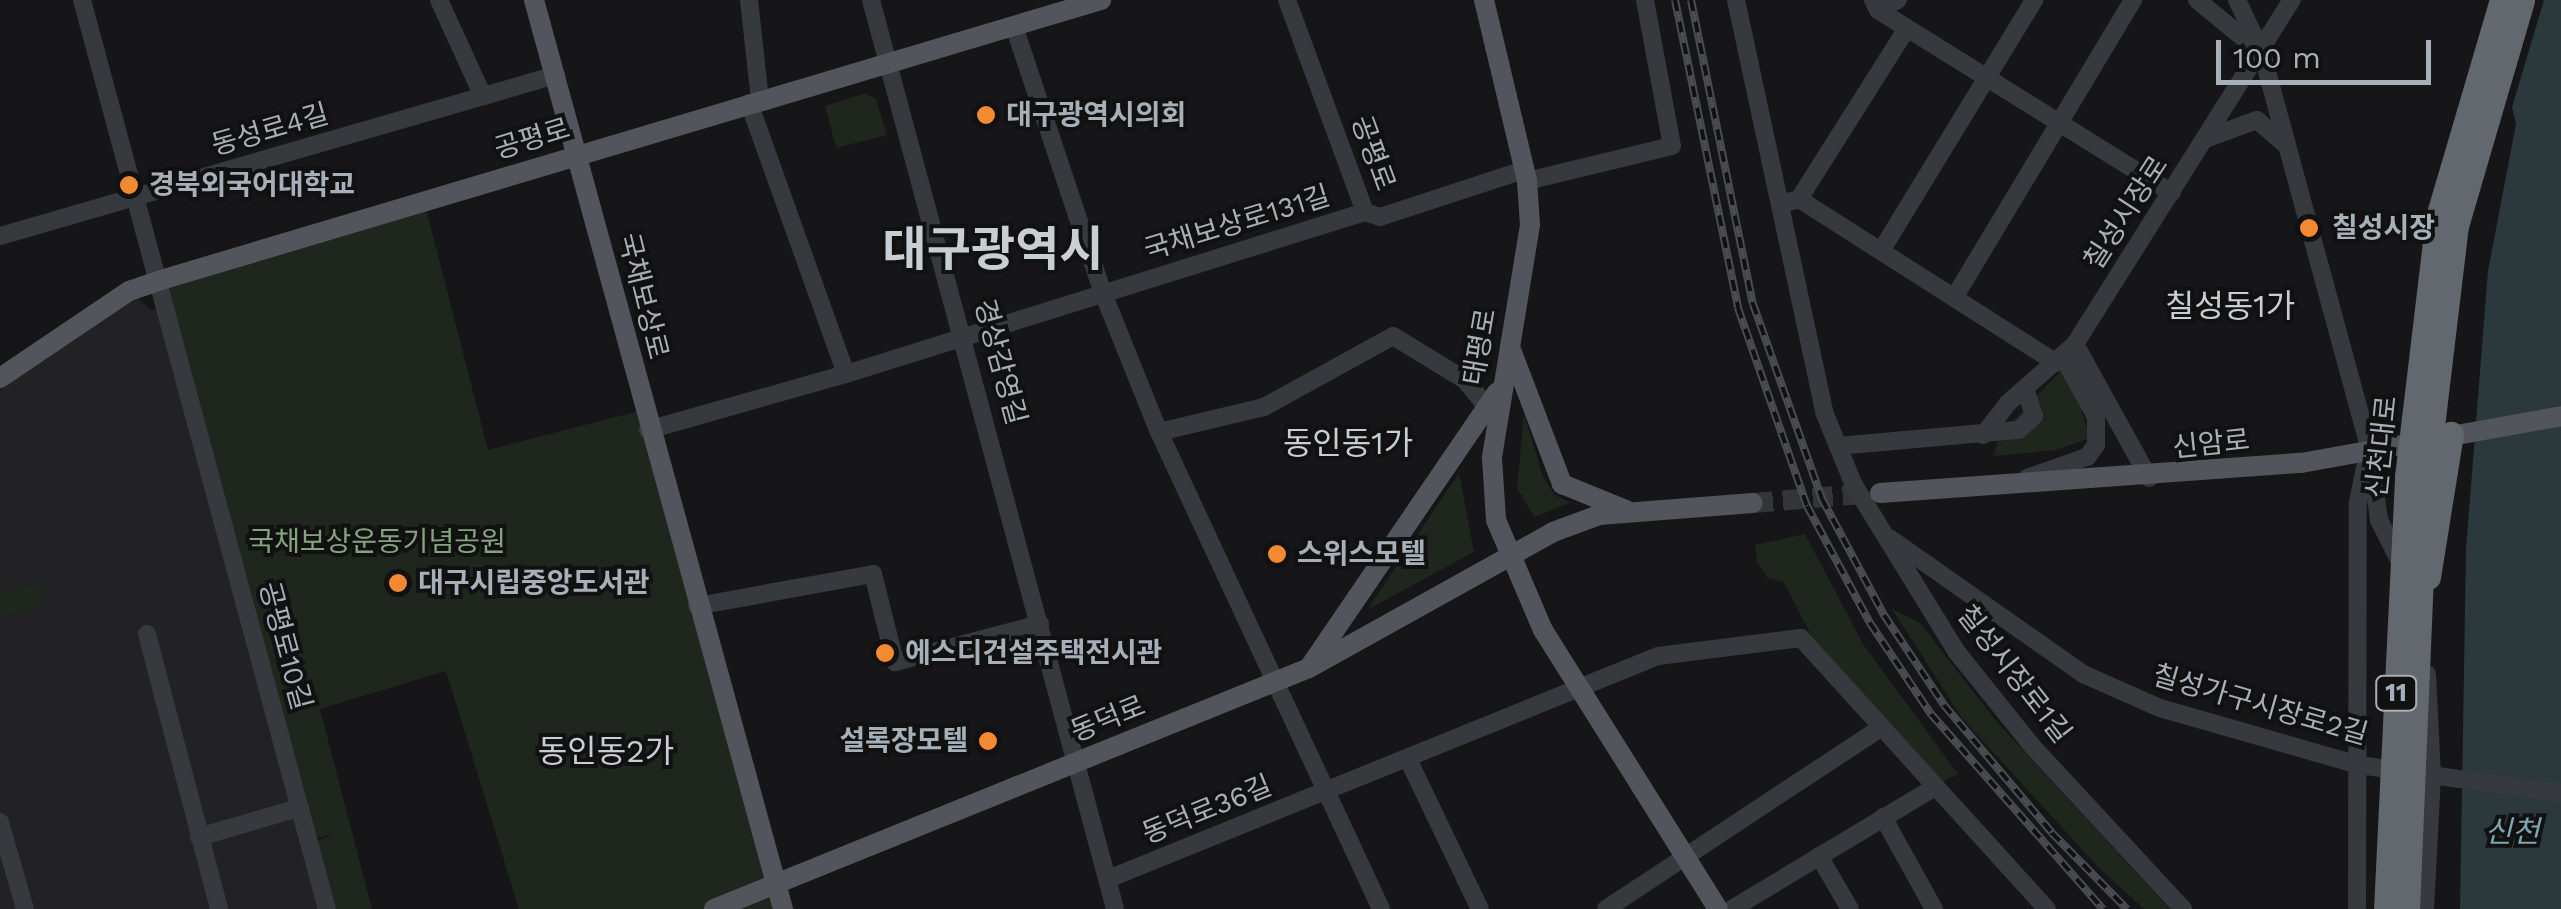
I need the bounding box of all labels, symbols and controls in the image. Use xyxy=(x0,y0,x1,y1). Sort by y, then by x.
scale bar xyxy=(2221,20,2436,82)
text: 100 m xyxy=(2233,40,2321,75)
street label: 동성로4길 xyxy=(208,97,332,163)
place label: 대구광역시의회 xyxy=(1006,98,1186,132)
marker: 대구광역시의회 xyxy=(975,104,997,126)
street label: 공평로 xyxy=(1344,111,1402,195)
street label: 공평로 xyxy=(490,112,574,166)
street label: 칠성시장로 xyxy=(2077,150,2175,276)
place label: 경북외국어대학교 xyxy=(149,168,355,202)
marker: 경북외국어대학교 xyxy=(118,174,140,196)
street label: 국채보상로131길 xyxy=(1140,179,1334,267)
place label: 칠성시장 xyxy=(2332,211,2435,245)
marker: 칠성시장 xyxy=(2296,215,2322,241)
district label: 대구광역시 xyxy=(883,221,1103,279)
street label: 국채보상로 xyxy=(611,229,675,363)
district label: 칠성동1가 xyxy=(2165,287,2295,325)
street label: 경상감영길 xyxy=(967,295,1033,429)
street label: 태평로 xyxy=(1457,306,1503,388)
street label: 신천대로 xyxy=(2360,394,2404,500)
street label: 신암로 xyxy=(2171,423,2251,465)
district label: 동인동1가 xyxy=(1283,424,1413,462)
park label: 국채보상운동기념공원 xyxy=(248,525,506,559)
place label: 스위스모텔 xyxy=(1297,537,1426,571)
marker: 스위스모텔 xyxy=(1266,543,1288,565)
place label: 대구시립중앙도서관 xyxy=(418,566,650,600)
marker: 대구시립중앙도서관 xyxy=(387,572,409,594)
street label: 공평로10길 xyxy=(252,578,318,714)
street label: 칠성시장로1길 xyxy=(1950,598,2078,750)
place label: 에스디건설주택전시관 xyxy=(905,636,1163,670)
marker: 에스디건설주택전시관 xyxy=(874,642,896,664)
street label: 칠성가구시장로2길 xyxy=(2148,658,2372,752)
road number: 11 xyxy=(2374,673,2418,713)
street label: 동덕로 xyxy=(1066,689,1150,749)
place label: 설록장모텔 xyxy=(839,724,968,758)
marker: 설록장모텔 xyxy=(977,730,999,752)
district label: 동인동2가 xyxy=(538,732,674,770)
street label: 동덕로36길 xyxy=(1137,769,1277,851)
water label: 신천 xyxy=(2484,814,2540,850)

